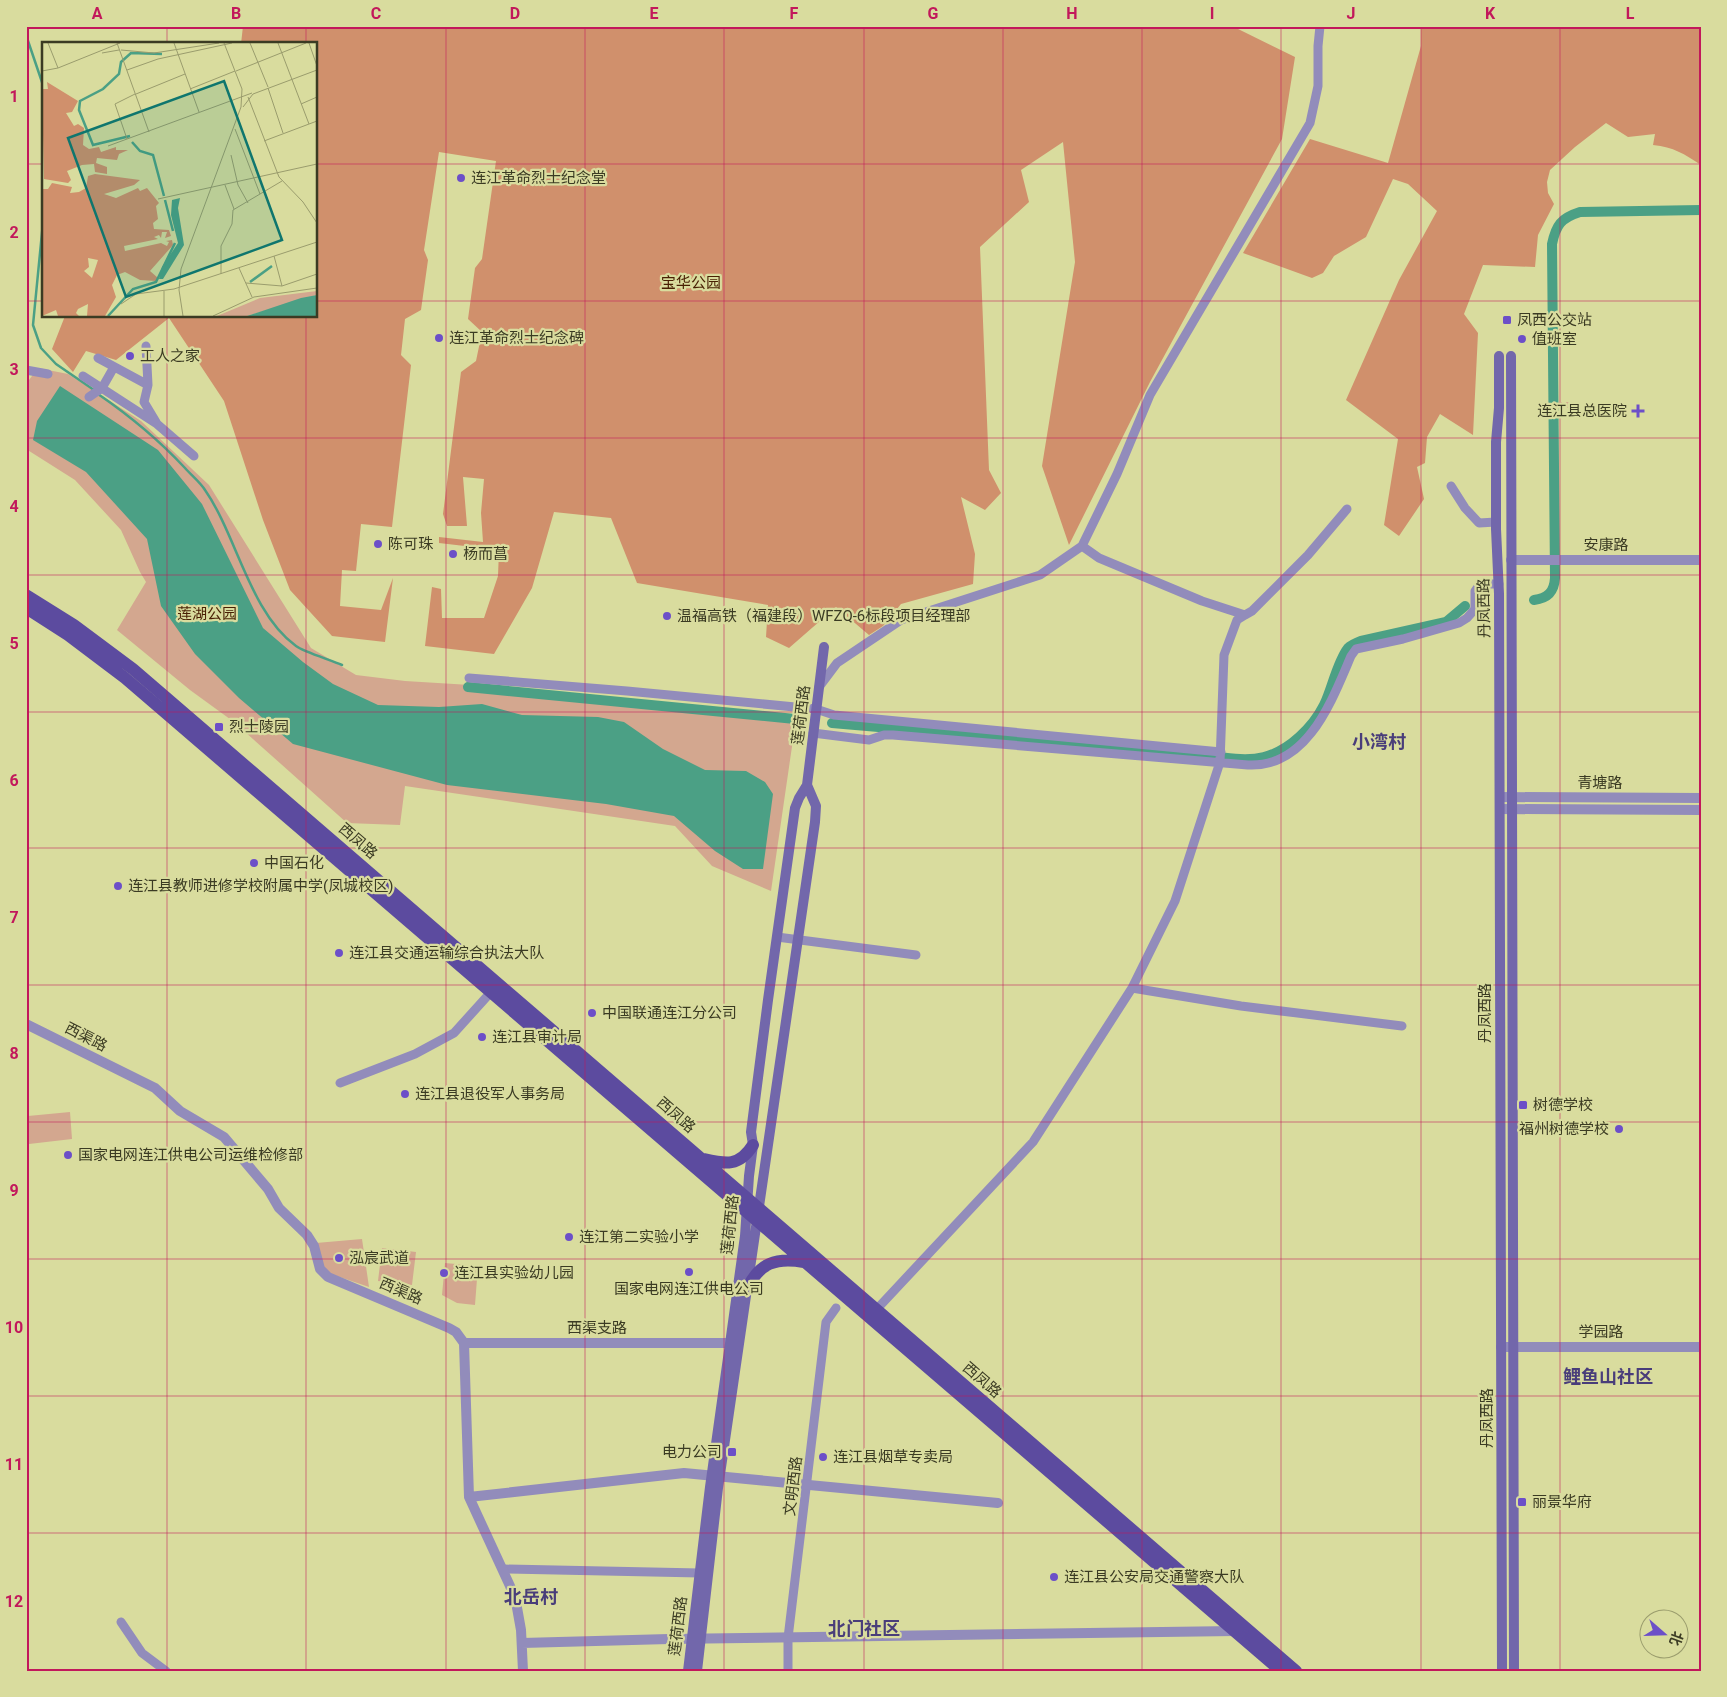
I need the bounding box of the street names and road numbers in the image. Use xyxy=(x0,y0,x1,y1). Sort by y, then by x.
street label: 安康路 xyxy=(1583,536,1629,554)
street label: 丹凤西路 xyxy=(1474,578,1494,638)
street label: 莲荷西路 xyxy=(788,684,814,746)
street label: 青塘路 xyxy=(1577,774,1623,792)
street label: 西凤路 xyxy=(335,819,381,863)
street label: 丹凤西路 xyxy=(1476,983,1494,1043)
street label: 西渠路 xyxy=(62,1019,110,1055)
street label: 西凤路 xyxy=(653,1093,699,1137)
street label: 莲荷西路 xyxy=(718,1194,742,1256)
street label: 西渠路 xyxy=(377,1274,425,1308)
street label: 西渠支路 xyxy=(567,1319,627,1337)
street label: 学园路 xyxy=(1578,1323,1624,1341)
street label: 西凤路 xyxy=(959,1358,1005,1402)
street label: 丹凤西路 xyxy=(1478,1388,1496,1448)
street label: 文明西路 xyxy=(780,1455,806,1517)
street label: 莲荷西路 xyxy=(665,1595,691,1657)

